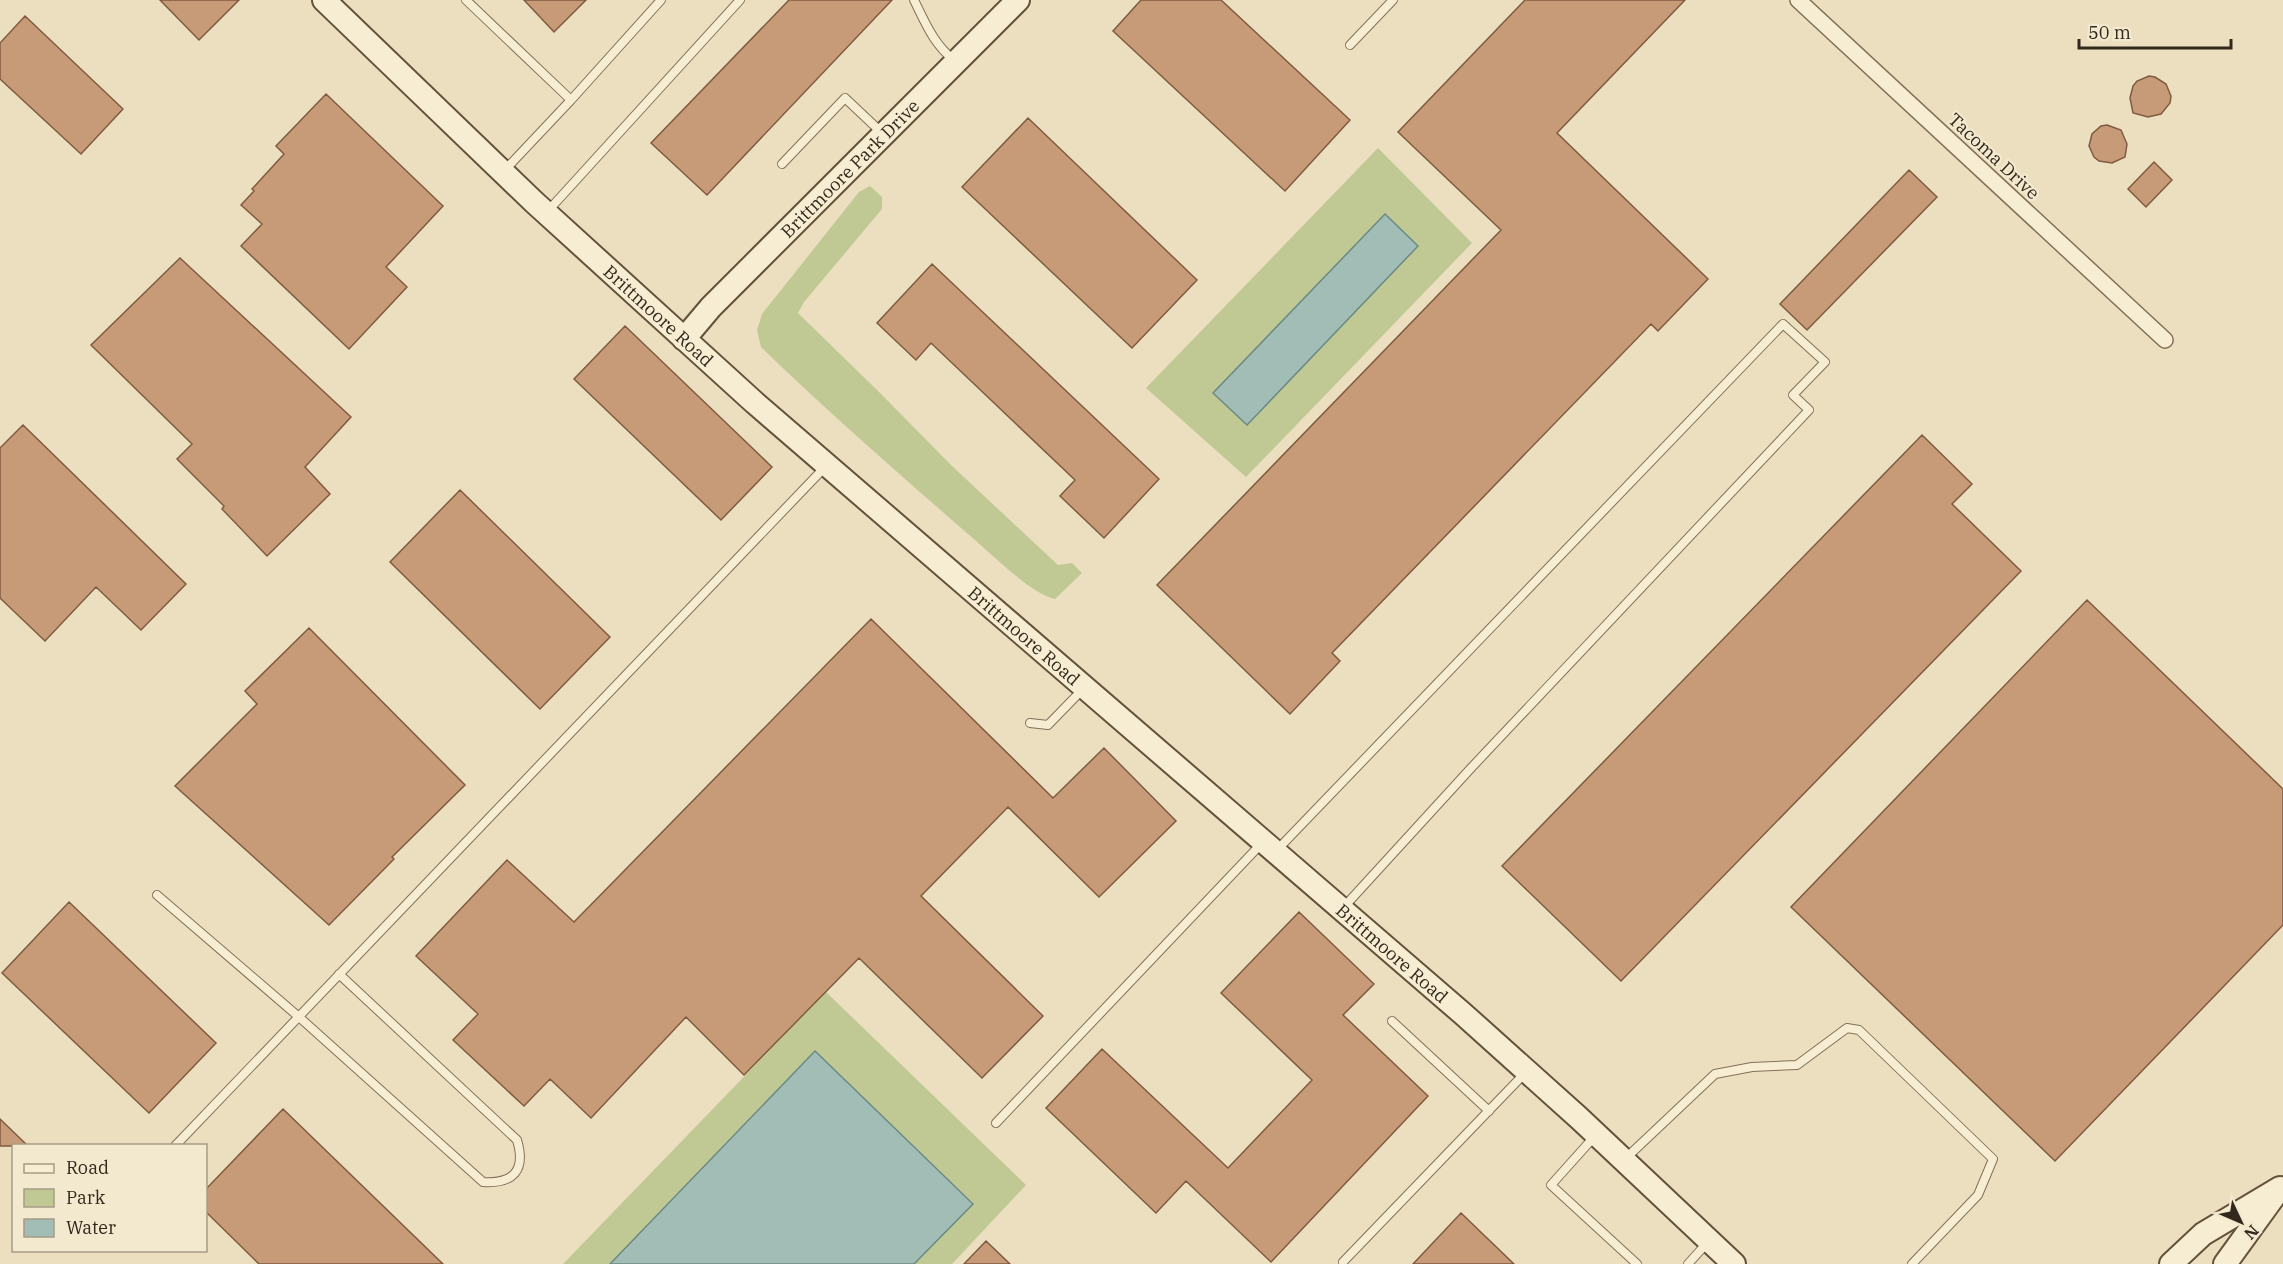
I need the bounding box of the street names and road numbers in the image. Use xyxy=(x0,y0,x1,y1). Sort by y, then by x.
street label: Brittmoore Park Drive xyxy=(776,94,924,242)
street label: Tacoma Drive xyxy=(1943,108,2045,204)
street label: Brittmoore Road xyxy=(599,260,719,371)
street label: Brittmoore Road xyxy=(964,581,1085,690)
street label: Brittmoore Road xyxy=(1332,898,1453,1008)

